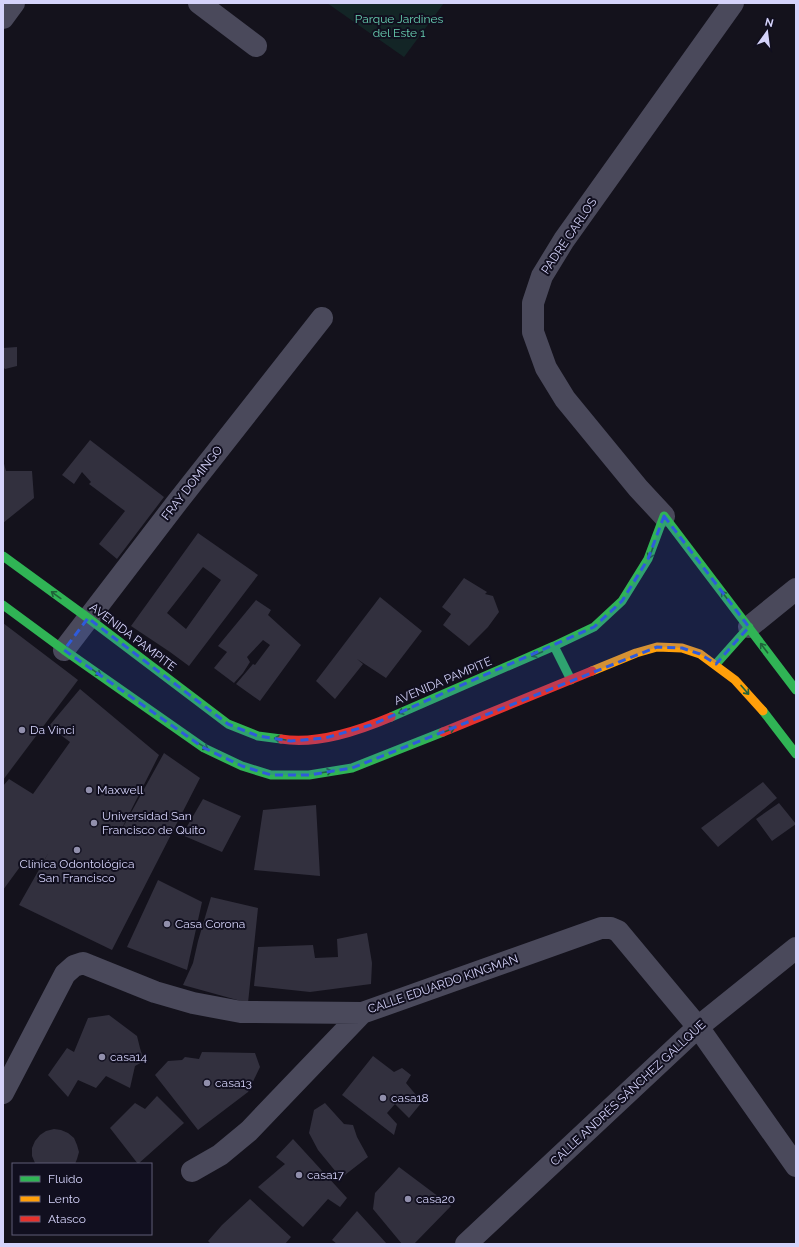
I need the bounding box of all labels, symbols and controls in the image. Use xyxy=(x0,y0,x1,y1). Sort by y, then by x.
park label: Parque Jardines del Este 1 xyxy=(355,12,443,40)
north arrow xyxy=(747,12,787,52)
text: N xyxy=(764,15,775,30)
street label: PADRE CARLOS xyxy=(538,195,600,277)
street label: FRAY DOMINGO xyxy=(159,443,225,523)
one-way arrow xyxy=(646,546,654,558)
one-way arrow xyxy=(51,591,62,599)
one-way arrow xyxy=(721,591,730,602)
street label: AVENIDA PAMPITE xyxy=(87,600,179,674)
one-way arrow xyxy=(760,642,769,653)
one-way arrow xyxy=(531,651,543,658)
street label: AVENIDA PAMPITE xyxy=(392,654,494,708)
one-way arrow xyxy=(90,668,101,676)
one-way arrow xyxy=(740,685,749,696)
one-way arrow xyxy=(399,708,411,715)
place label: Da Vinci xyxy=(30,723,75,737)
marker: Da Vinci xyxy=(17,725,27,735)
one-way arrow xyxy=(442,725,454,733)
one-way arrow xyxy=(273,735,286,743)
one-way arrow xyxy=(197,743,209,751)
one-way arrow xyxy=(320,768,333,776)
place label: Maxwell xyxy=(97,783,144,797)
marker: Maxwell xyxy=(84,785,94,795)
place label: Universidad San Francisco de Quito xyxy=(102,809,205,837)
marker: Universidad San Francisco de Quito xyxy=(89,818,99,828)
marker: Clínica Odontológica San Francisco xyxy=(72,845,82,855)
place label: Clínica Odontológica San Francisco xyxy=(19,857,135,885)
place label: Casa Corona xyxy=(175,917,245,931)
marker: Casa Corona xyxy=(162,919,172,929)
street label: CALLE EDUARDO KINGMAN xyxy=(366,952,520,1016)
street label: CALLE ANDRÉS SÁNCHEZ GALLQUE xyxy=(548,1017,708,1169)
place label: casa14 xyxy=(110,1050,148,1064)
marker: casa14 xyxy=(97,1052,107,1062)
place label: casa13 xyxy=(215,1076,252,1090)
marker: casa13 xyxy=(202,1078,212,1088)
place label: casa18 xyxy=(391,1091,429,1105)
marker: casa18 xyxy=(378,1093,388,1103)
legend xyxy=(12,1163,152,1235)
place label: casa17 xyxy=(307,1168,345,1182)
marker: casa17 xyxy=(294,1170,304,1180)
text: Fluido xyxy=(48,1172,83,1186)
text: Lento xyxy=(48,1192,80,1206)
place label: casa20 xyxy=(416,1192,455,1206)
marker: casa20 xyxy=(403,1194,413,1204)
text: Atasco xyxy=(48,1212,86,1226)

